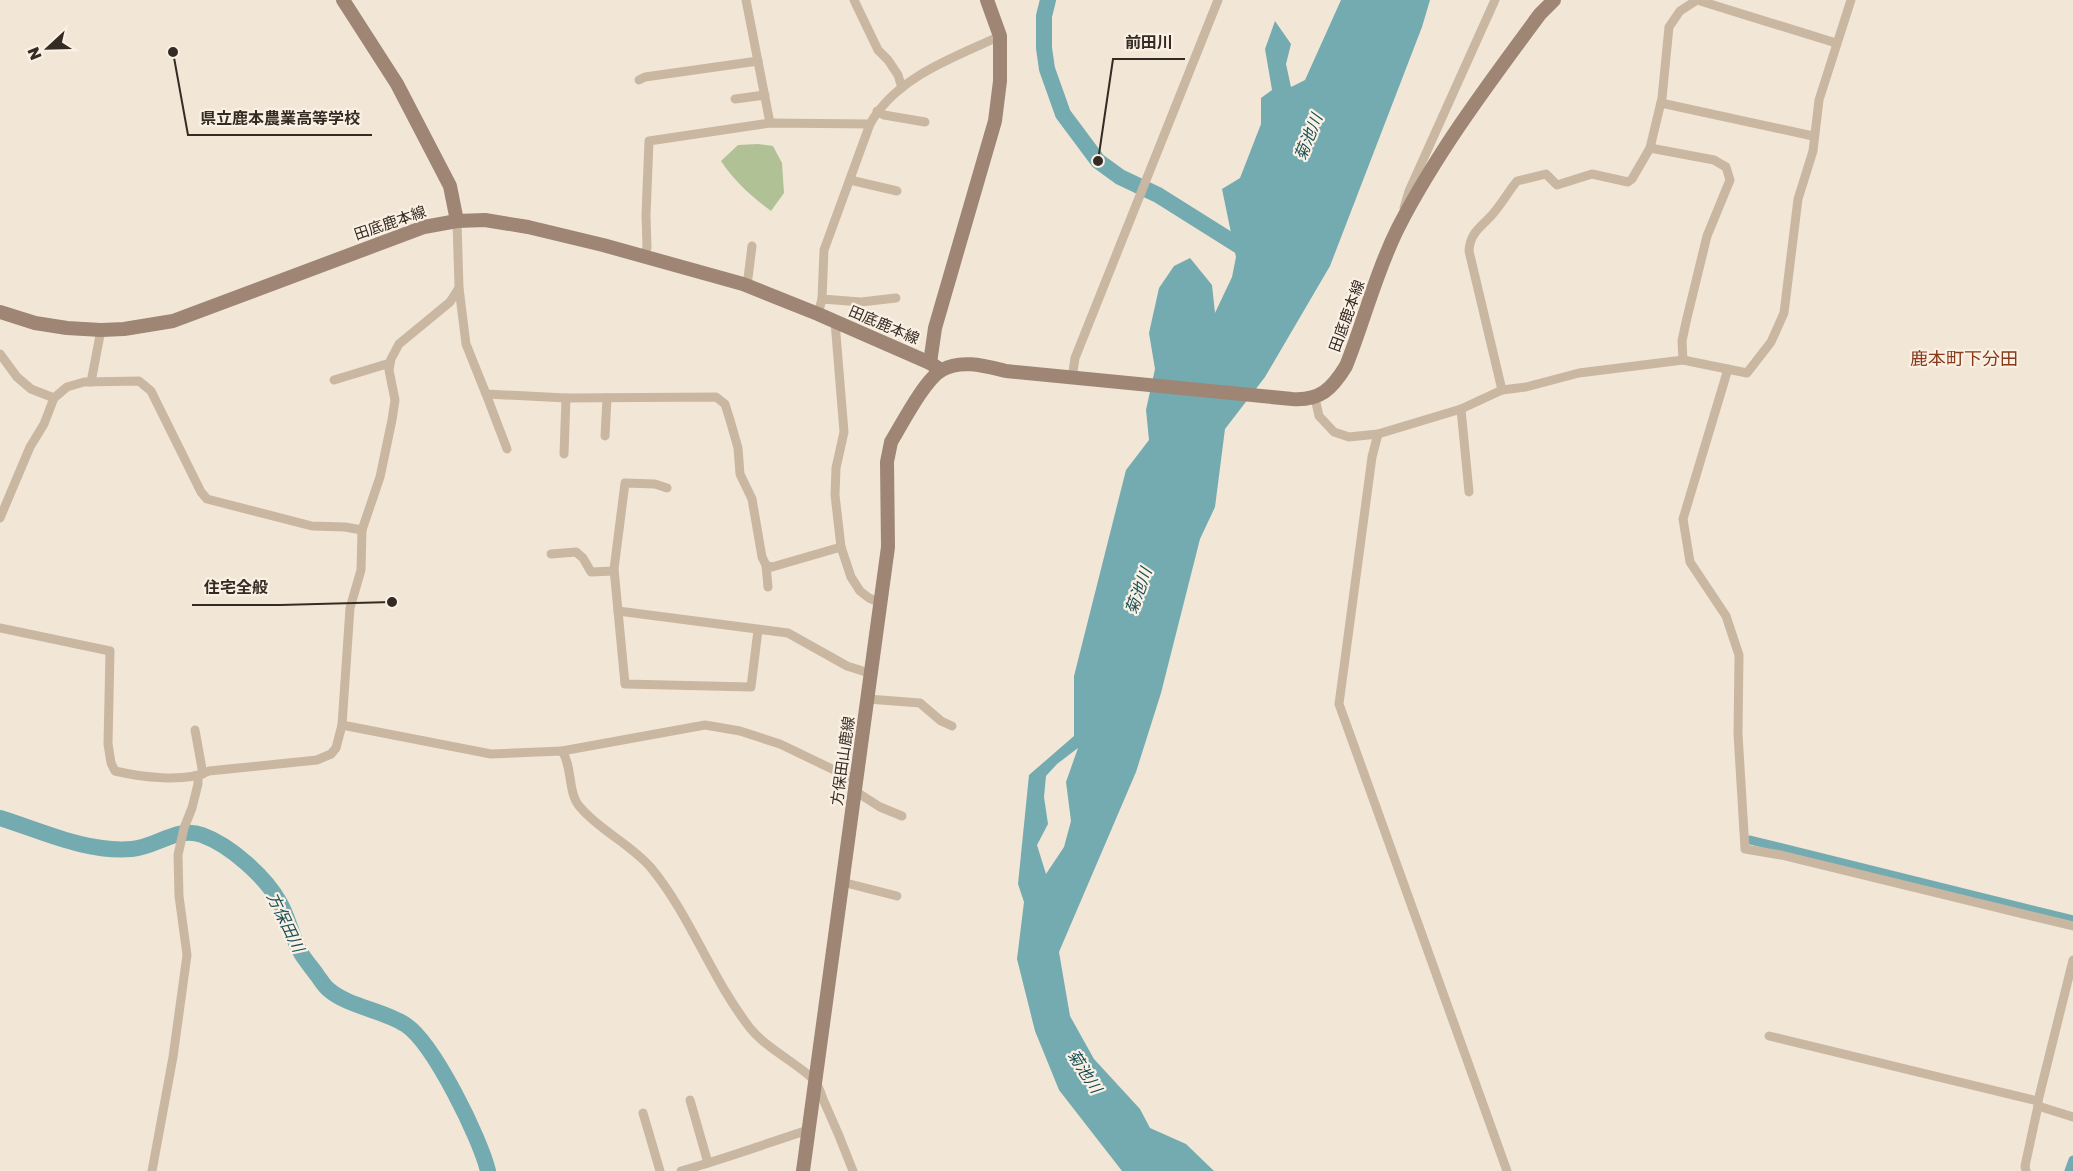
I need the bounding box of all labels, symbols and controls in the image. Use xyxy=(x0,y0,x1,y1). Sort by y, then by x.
north arrow xyxy=(18,18,78,78)
callout: 前田川 xyxy=(1113,25,1185,59)
text: 前田川 xyxy=(1125,32,1173,52)
text: N xyxy=(23,44,46,63)
callout: 県立鹿本農業高等学校 xyxy=(188,101,372,135)
text: 県立鹿本農業高等学校 xyxy=(200,108,360,128)
water label: 菊池川 xyxy=(1290,109,1327,163)
street label: 田底鹿本線 xyxy=(351,201,428,243)
street label: 田底鹿本線 xyxy=(1325,277,1367,354)
street label: 田底鹿本線 xyxy=(846,301,922,347)
district label: 鹿本町下分田 xyxy=(1910,347,2018,369)
water label: 菊池川 xyxy=(1120,563,1156,617)
callout: 住宅全般 xyxy=(192,571,280,605)
text: 住宅全般 xyxy=(203,577,268,597)
street label: 方保田山鹿線 xyxy=(827,715,857,807)
water label: 方保田川 xyxy=(263,889,310,957)
water label: 菊池川 xyxy=(1064,1045,1108,1098)

